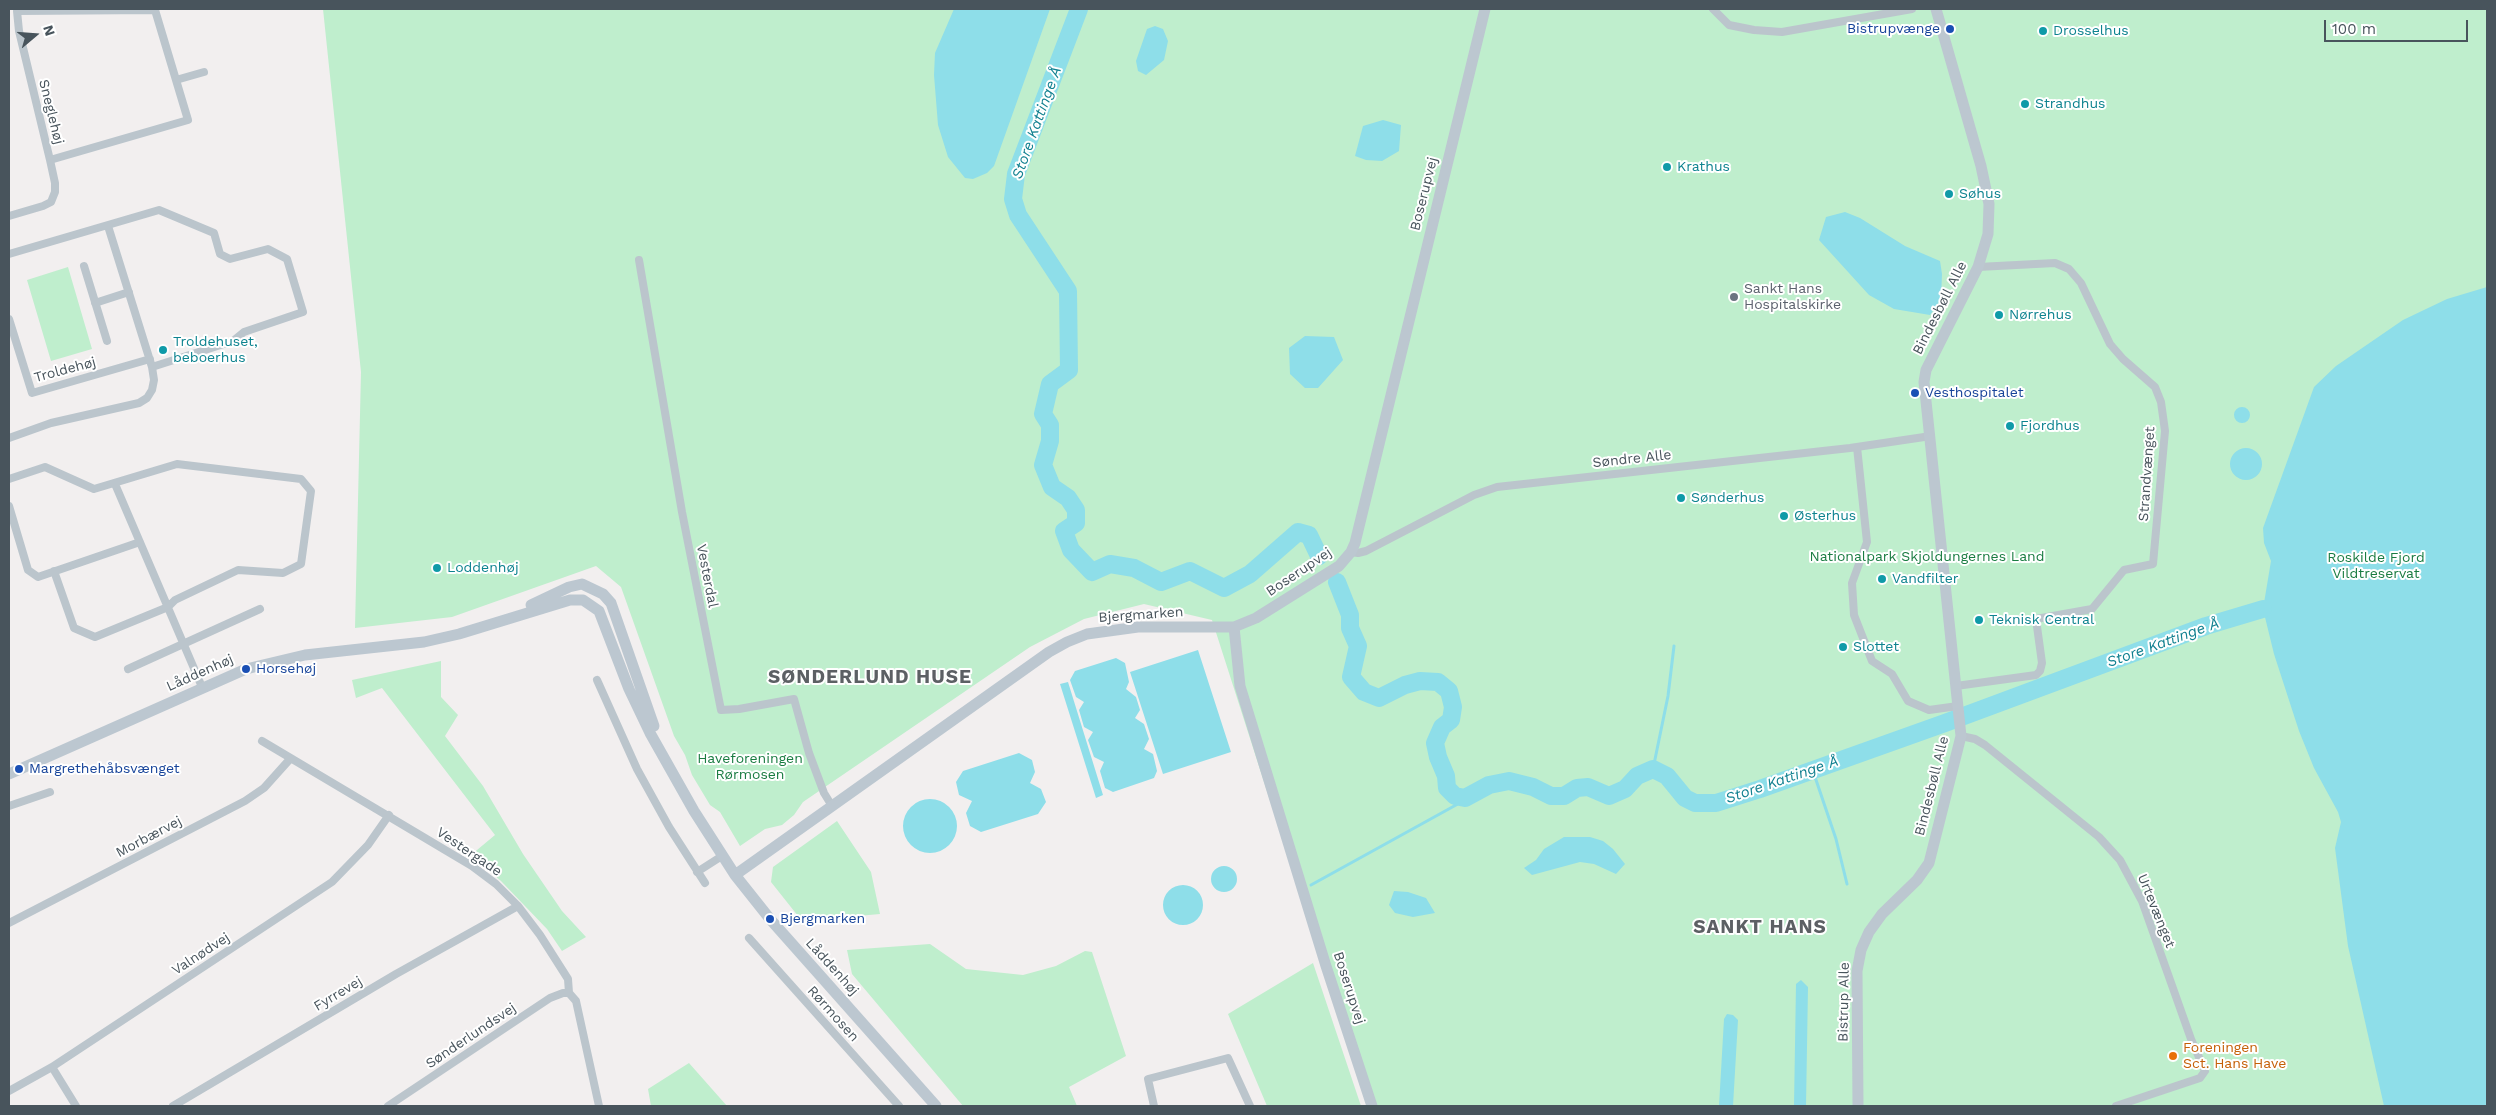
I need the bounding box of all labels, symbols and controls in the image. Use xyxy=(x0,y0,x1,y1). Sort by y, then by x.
north arrow xyxy=(10,10,60,60)
scale bar xyxy=(2326,10,2470,42)
text: 100 m xyxy=(2332,20,2376,38)
place label: Bistrupvænge xyxy=(1847,21,1940,37)
text: N xyxy=(40,23,58,38)
marker: Bistrupvænge xyxy=(1944,23,1956,35)
place label: Drosselhus xyxy=(2053,23,2129,39)
marker: Drosselhus xyxy=(2037,25,2049,37)
water label: Store Kattinge Å xyxy=(1008,64,1066,182)
street label: Sneglehøj xyxy=(35,78,67,146)
place label: Strandhus xyxy=(2035,96,2105,112)
marker: Strandhus xyxy=(2019,98,2031,110)
street label: Boserupvej xyxy=(1407,155,1441,233)
place label: Krathus xyxy=(1677,159,1730,175)
marker: Krathus xyxy=(1661,161,1673,173)
place label: Søhus xyxy=(1959,186,2001,202)
marker: Søhus xyxy=(1943,188,1955,200)
street label: Bindesbøll Alle xyxy=(1909,259,1971,357)
place label: Sankt Hans Hospitalskirke xyxy=(1744,281,1841,314)
marker: Sankt Hans Hospitalskirke xyxy=(1728,291,1740,303)
place label: Nørrehus xyxy=(2009,307,2072,323)
marker: Nørrehus xyxy=(1993,309,2005,321)
place label: Troldehuset, beboerhus xyxy=(173,334,258,367)
marker: Troldehuset, beboerhus xyxy=(157,344,169,356)
street label: Troldehøj xyxy=(32,354,98,386)
place label: Vesthospitalet xyxy=(1925,385,2024,401)
marker: Vesthospitalet xyxy=(1909,387,1921,399)
place label: Fjordhus xyxy=(2020,418,2080,434)
marker: Fjordhus xyxy=(2004,420,2016,432)
street label: Strandvænget xyxy=(2135,426,2159,522)
street label: Søndre Alle xyxy=(1592,447,1672,471)
place label: Sønderhus xyxy=(1691,490,1764,506)
marker: Sønderhus xyxy=(1675,492,1687,504)
place label: Østerhus xyxy=(1794,508,1856,524)
marker: Østerhus xyxy=(1778,510,1790,522)
street label: Vesterdal xyxy=(693,543,721,609)
street label: Boserupvej xyxy=(1263,544,1335,600)
park label: Nationalpark Skjoldungernes Land xyxy=(1809,549,2045,565)
park label: Roskilde Fjord Vildtreservat xyxy=(2327,550,2425,582)
place label: Loddenhøj xyxy=(447,560,519,576)
marker: Loddenhøj xyxy=(431,562,443,574)
place label: Vandfilter xyxy=(1892,571,1958,587)
marker: Vandfilter xyxy=(1876,573,1888,585)
street label: Bjergmarken xyxy=(1098,604,1184,626)
place label: Teknisk Central xyxy=(1989,612,2094,628)
marker: Teknisk Central xyxy=(1973,614,1985,626)
water label: Store Kattinge Å xyxy=(2104,614,2222,672)
place label: Slottet xyxy=(1853,639,1899,655)
marker: Slottet xyxy=(1837,641,1849,653)
street label: Låddenhøj xyxy=(164,651,236,695)
place label: Horsehøj xyxy=(256,661,316,677)
marker: Horsehøj xyxy=(240,663,252,675)
district label: SØNDERLUND HUSE xyxy=(766,666,974,688)
street label: Bindesbøll Alle xyxy=(1911,734,1953,838)
park label: Haveforeningen Rørmosen xyxy=(697,751,803,784)
water label: Store Kattinge Å xyxy=(1723,752,1841,808)
place label: Margrethehåbsvænget xyxy=(29,761,180,777)
marker: Margrethehåbsvænget xyxy=(13,763,25,775)
street label: Morbærvej xyxy=(113,813,185,861)
street label: Vestergade xyxy=(433,824,505,880)
street label: Urtevænget xyxy=(2134,872,2178,950)
place label: Bjergmarken xyxy=(780,911,865,927)
marker: Bjergmarken xyxy=(764,913,776,925)
district label: SANKT HANS xyxy=(1692,916,1828,938)
street label: Valnødvej xyxy=(169,929,233,979)
street label: Låddenhøj xyxy=(802,935,862,999)
street label: Boserupvej xyxy=(1329,950,1369,1026)
street label: Bistrup Alle xyxy=(1835,962,1853,1042)
street label: Fyrrevej xyxy=(311,973,365,1015)
street label: Rørmosen xyxy=(804,983,862,1045)
street label: Sønderlundsvej xyxy=(423,1000,519,1072)
place label: Foreningen Sct. Hans Have xyxy=(2183,1040,2286,1072)
marker: Foreningen Sct. Hans Have xyxy=(2167,1050,2179,1062)

